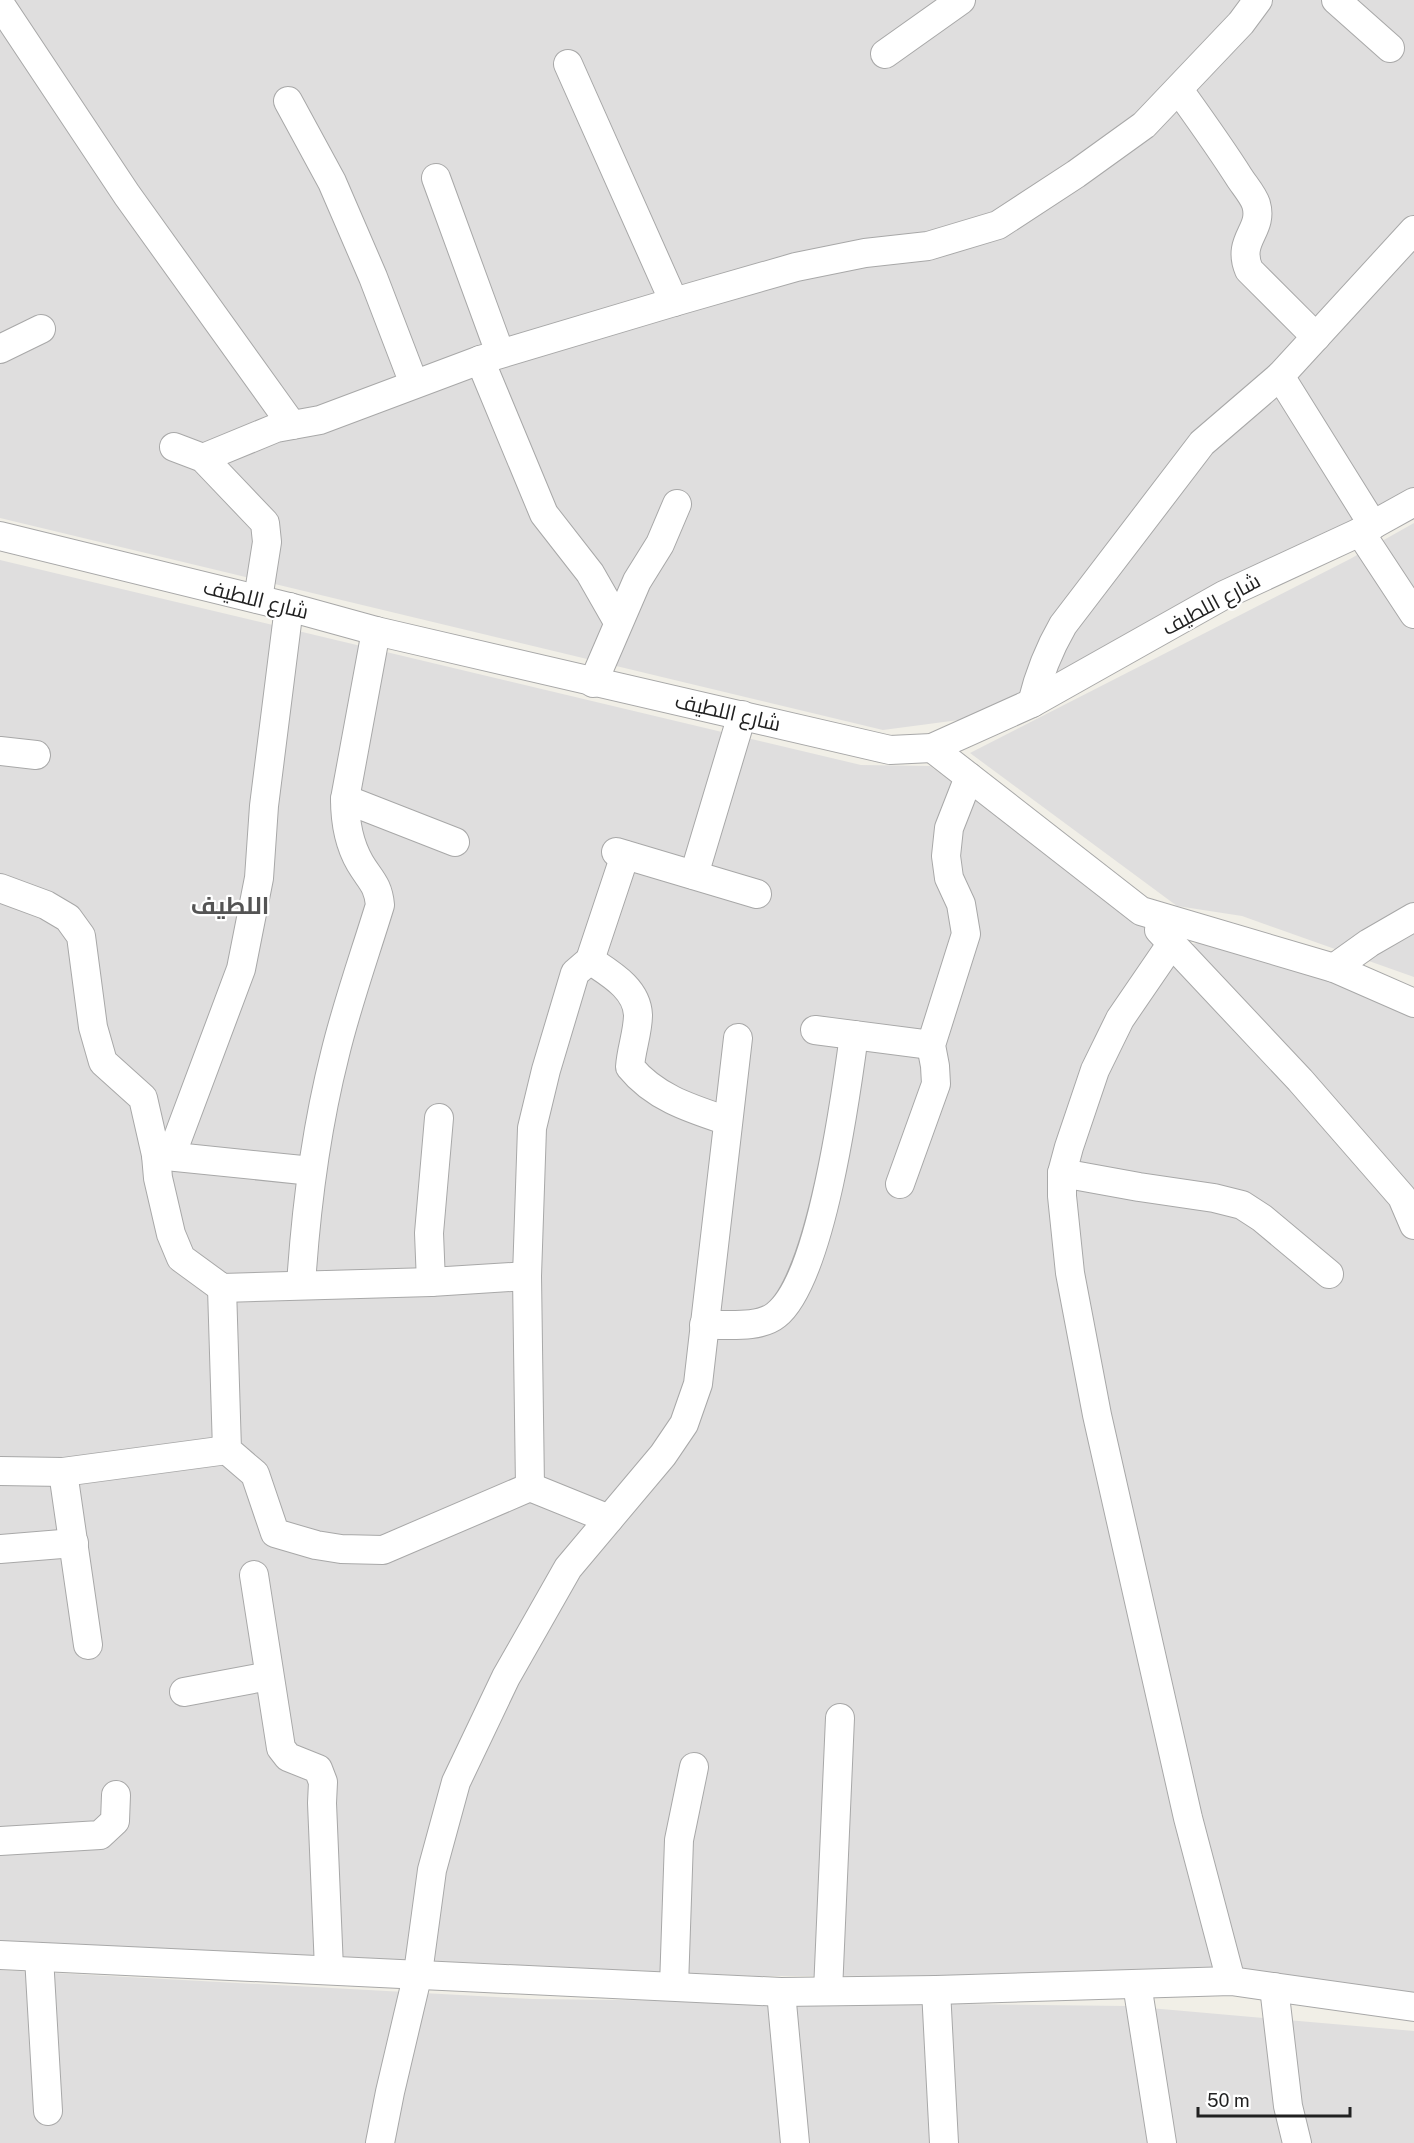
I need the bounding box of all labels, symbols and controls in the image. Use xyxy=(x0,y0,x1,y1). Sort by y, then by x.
street label: شارع اللطيف xyxy=(1158,568,1265,642)
street label: شارع اللطيف xyxy=(200,574,311,626)
street label: شارع اللطيف xyxy=(672,688,783,738)
district label: اللطيف xyxy=(191,891,269,919)
scale bar xyxy=(1198,2080,1350,2118)
text: 50 m xyxy=(1207,2090,1250,2111)

